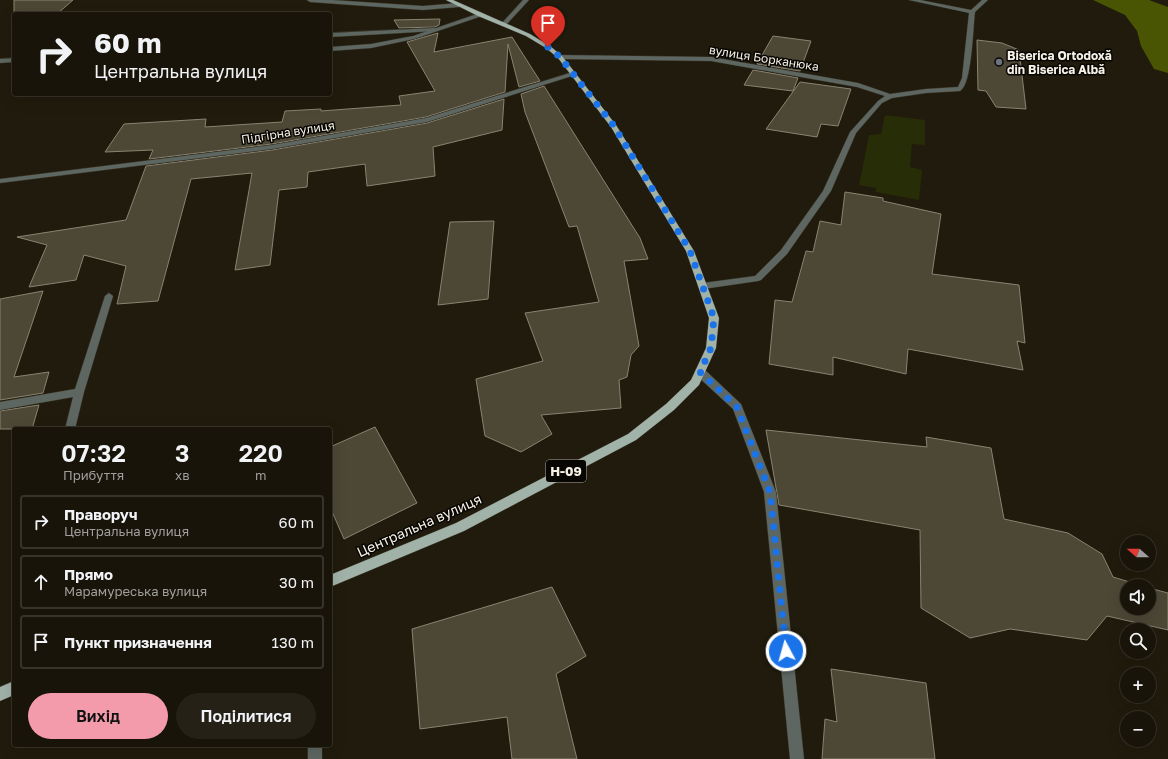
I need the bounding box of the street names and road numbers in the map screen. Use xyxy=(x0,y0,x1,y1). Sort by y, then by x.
street label: вулиця Борканюка xyxy=(708,42,820,74)
street label: Підгірна вулиця xyxy=(240,117,336,147)
road number: Н-09 xyxy=(546,460,586,482)
street label: Центральна вулиця xyxy=(354,490,484,560)

